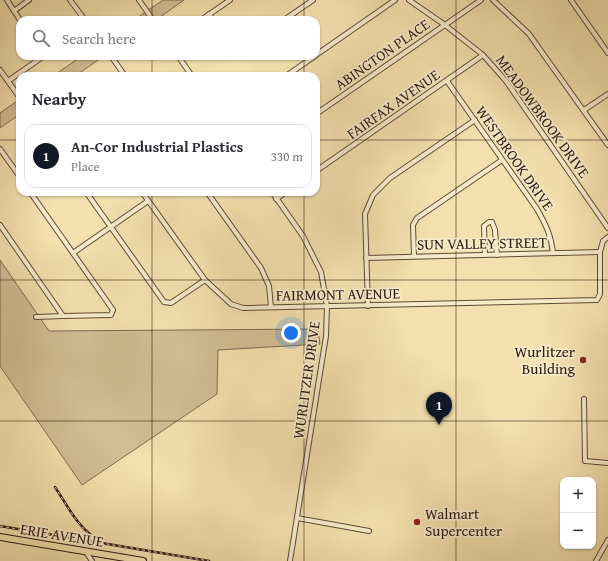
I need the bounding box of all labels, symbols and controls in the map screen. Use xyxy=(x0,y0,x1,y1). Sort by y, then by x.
street label: ABINGTON PLACE xyxy=(330,13,434,95)
search box xyxy=(16,16,320,60)
icon: search xyxy=(30,27,52,49)
text: Search here xyxy=(62,28,136,49)
street label: MEADOWBROOK DRIVE xyxy=(491,50,595,182)
street label: FAIRFAX AVENUE xyxy=(342,64,444,144)
text: Nearby xyxy=(32,86,86,111)
street label: WESTBROOK DRIVE xyxy=(471,101,559,215)
text: An-Cor Industrial Plastics xyxy=(71,136,243,157)
text: 1 xyxy=(43,147,49,166)
text: 330 m xyxy=(271,147,303,166)
text: Place xyxy=(71,157,100,176)
street label: SUN VALLEY STREET xyxy=(417,231,548,255)
street label: FAIRMONT AVENUE xyxy=(276,282,401,306)
street label: WURLITZER DRIVE xyxy=(287,319,325,440)
your location xyxy=(281,323,301,343)
place label: Wurlitzer Building xyxy=(514,341,576,379)
marker: Wurlitzer Building xyxy=(578,355,588,365)
pin: 1 xyxy=(426,392,452,425)
map controls xyxy=(560,477,596,549)
button: + xyxy=(560,477,596,513)
place label: Walmart Supercenter xyxy=(425,503,502,541)
button: − xyxy=(560,513,596,549)
marker: Walmart Supercenter xyxy=(412,517,422,527)
street label: ERIE AVENUE xyxy=(19,518,106,552)

